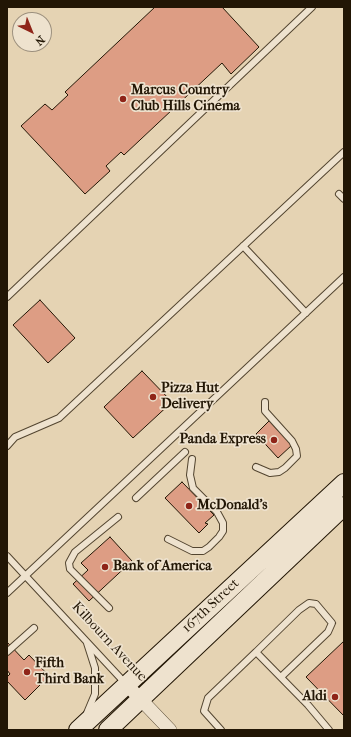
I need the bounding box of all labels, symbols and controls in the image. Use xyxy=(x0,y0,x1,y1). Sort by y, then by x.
north arrow xyxy=(12,12,52,52)
text: N xyxy=(32,33,47,48)
place label: Marcus Country Club Hills Cinema xyxy=(131,83,240,116)
marker: Marcus Country Club Hills Cinema xyxy=(118,94,128,104)
place label: Pizza Hut Delivery xyxy=(161,381,219,414)
marker: Pizza Hut Delivery xyxy=(148,392,158,402)
place label: Panda Express xyxy=(180,432,266,448)
marker: Panda Express xyxy=(269,435,279,445)
place label: McDonald's xyxy=(197,498,268,514)
marker: McDonald's xyxy=(184,501,194,511)
place label: Bank of America xyxy=(113,559,212,575)
marker: Bank of America xyxy=(100,562,110,572)
street label: 167th Street xyxy=(179,575,243,637)
street label: Kilbourn Avenue xyxy=(68,599,150,685)
place label: Fifth Third Bank xyxy=(35,656,104,688)
marker: Fifth Third Bank xyxy=(22,667,32,677)
place label: Aldi xyxy=(302,689,327,705)
marker: Aldi xyxy=(330,692,340,702)

